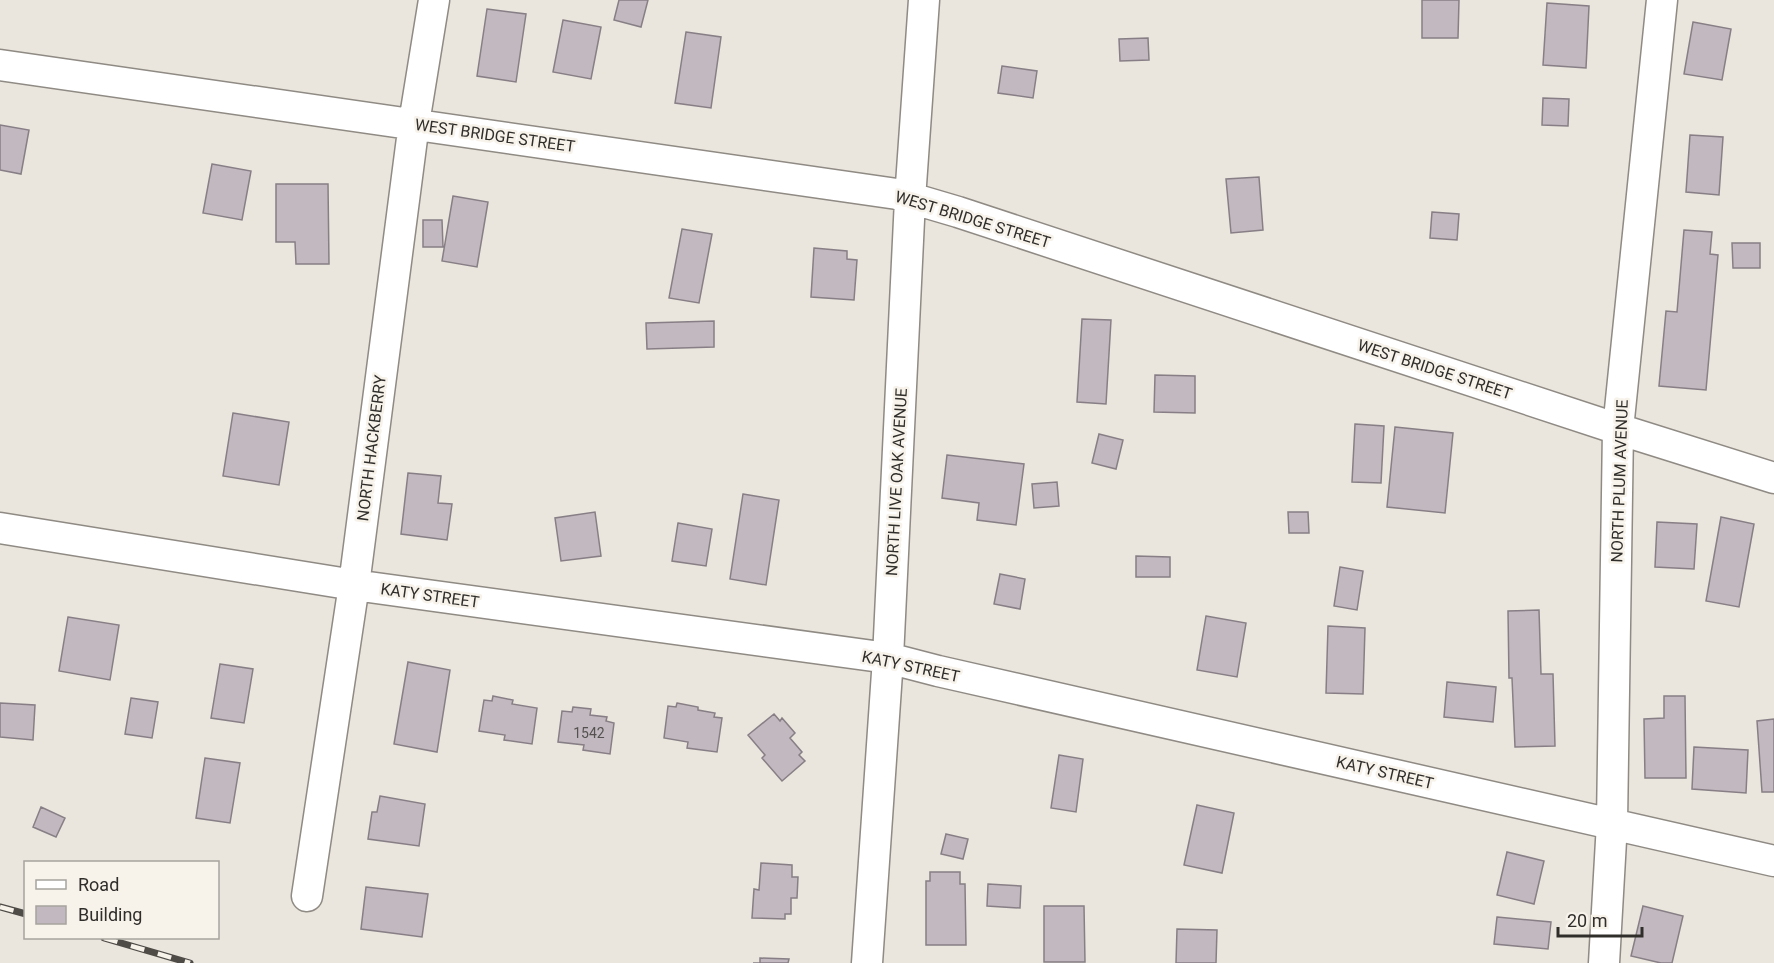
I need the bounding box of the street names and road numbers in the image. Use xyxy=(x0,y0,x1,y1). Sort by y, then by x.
street label: WEST BRIDGE STREET xyxy=(414,115,577,156)
street label: WEST BRIDGE STREET xyxy=(893,187,1053,252)
street label: WEST BRIDGE STREET xyxy=(1355,335,1515,404)
street label: NORTH HACKBERRY xyxy=(353,374,390,522)
street label: NORTH LIVE OAK AVENUE xyxy=(882,388,911,576)
street label: NORTH PLUM AVENUE xyxy=(1607,399,1632,563)
street label: KATY STREET xyxy=(379,579,481,612)
street label: KATY STREET xyxy=(860,647,962,686)
street label: KATY STREET xyxy=(1334,752,1436,793)

